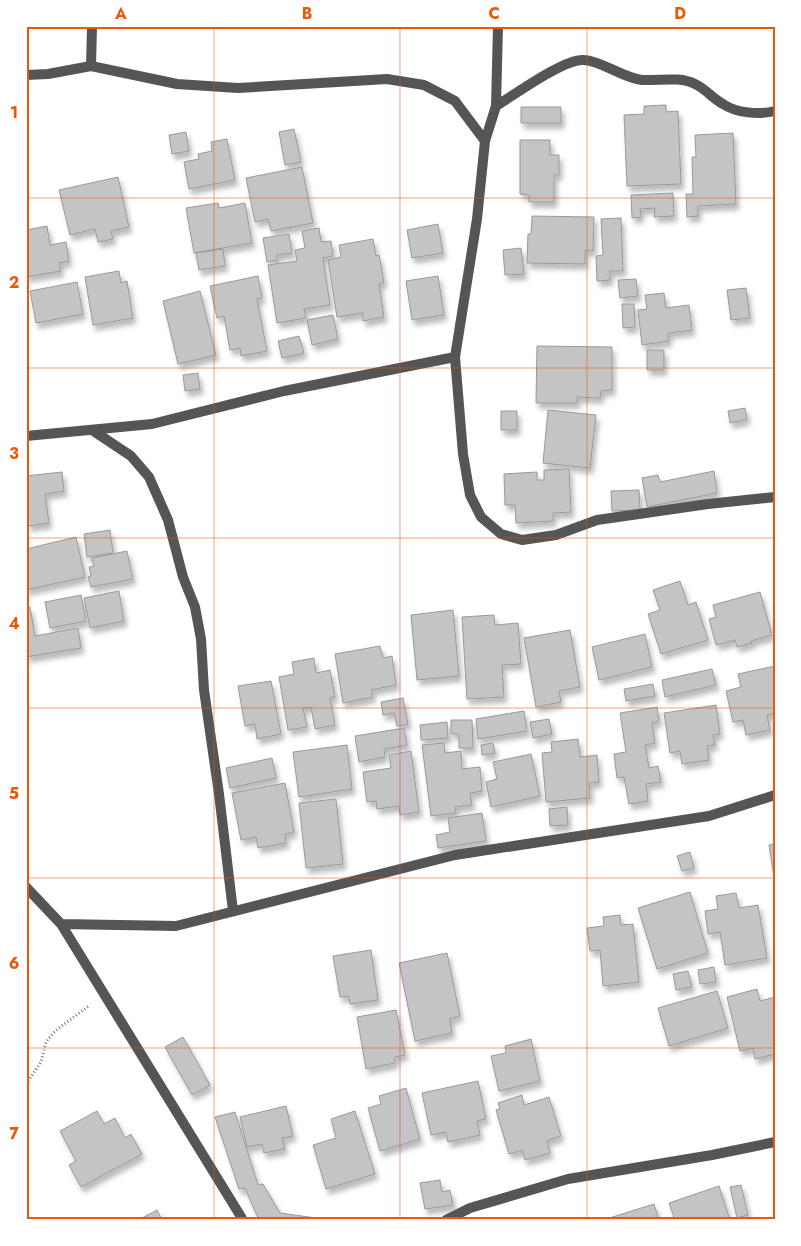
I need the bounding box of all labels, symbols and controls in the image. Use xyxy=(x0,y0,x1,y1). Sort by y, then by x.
text: A xyxy=(114,2,127,25)
text: B xyxy=(302,2,312,25)
text: C xyxy=(488,2,500,25)
text: D xyxy=(674,2,686,25)
text: 1 xyxy=(10,101,18,124)
text: 2 xyxy=(9,271,19,294)
text: 3 xyxy=(9,442,19,465)
text: 4 xyxy=(8,612,20,635)
text: 5 xyxy=(9,782,19,805)
text: 6 xyxy=(9,952,19,975)
text: 7 xyxy=(9,1122,19,1145)

